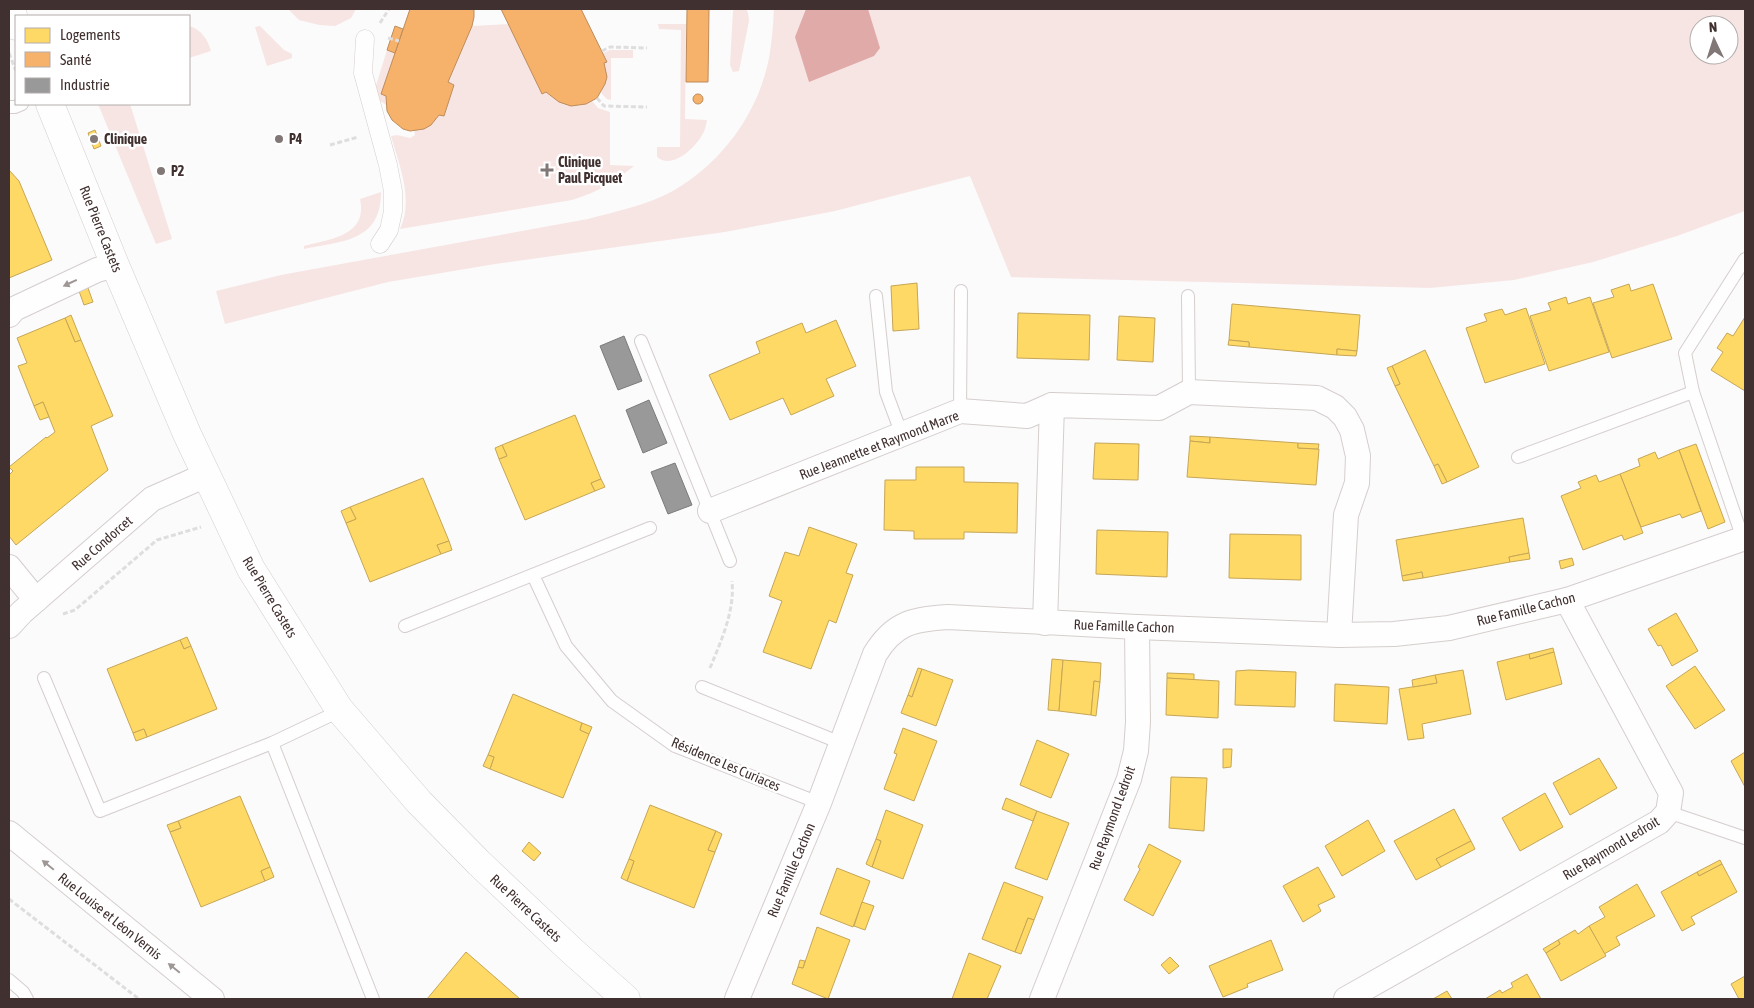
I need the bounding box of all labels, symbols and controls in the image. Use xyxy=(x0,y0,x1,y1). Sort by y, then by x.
legend xyxy=(15,15,190,105)
north arrow xyxy=(1689,15,1739,65)
text: N xyxy=(1708,19,1718,35)
text: Logements xyxy=(60,26,120,43)
text: Santé xyxy=(60,51,92,68)
text: Industrie xyxy=(60,76,110,93)
place label: Clinique xyxy=(104,131,147,147)
place label: P4 xyxy=(289,131,303,147)
marker: Clinique xyxy=(88,133,100,145)
marker: P4 xyxy=(273,133,285,145)
place label: Clinique Paul Picquet xyxy=(558,154,622,186)
place label: P2 xyxy=(171,163,185,179)
marker: Clinique Paul Picquet xyxy=(540,163,554,177)
marker: P2 xyxy=(155,165,167,177)
street label: Rue Pierre Castets xyxy=(76,183,126,275)
one-way arrow xyxy=(63,279,77,287)
street label: Rue Jeannette et Raymond Marre xyxy=(797,407,961,483)
street label: Rue Condorcet xyxy=(69,512,135,574)
street label: Rue Pierre Castets xyxy=(240,554,301,640)
street label: Rue Famille Cachon xyxy=(1475,589,1577,629)
street label: Rue Famille Cachon xyxy=(1073,616,1175,636)
street label: Résidence Les Curiaces xyxy=(669,734,783,794)
street label: Rue Raymond Ledroit xyxy=(1086,764,1138,872)
street label: Rue Raymond Ledroit xyxy=(1560,813,1662,883)
street label: Rue Famille Cachon xyxy=(764,820,818,920)
one-way arrow xyxy=(42,860,55,871)
street label: Rue Louise et Léon Vernis xyxy=(55,869,165,963)
street label: Rue Pierre Castets xyxy=(487,871,565,945)
one-way arrow xyxy=(168,963,181,974)

